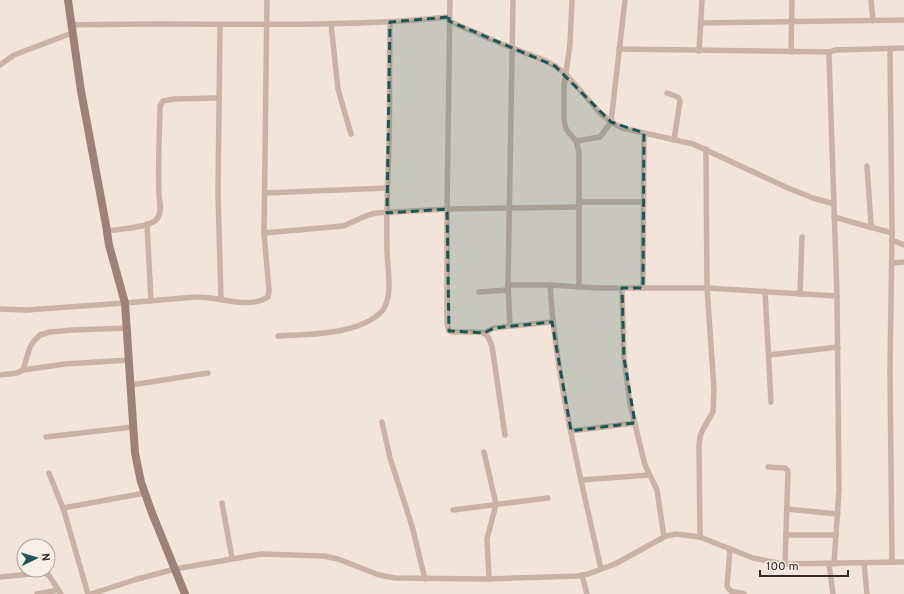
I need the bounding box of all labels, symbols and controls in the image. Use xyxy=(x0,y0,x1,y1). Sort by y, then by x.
north arrow xyxy=(16,538,56,578)
scale bar xyxy=(760,552,848,578)
text: N xyxy=(38,553,52,562)
text: 100 m xyxy=(766,559,799,575)

